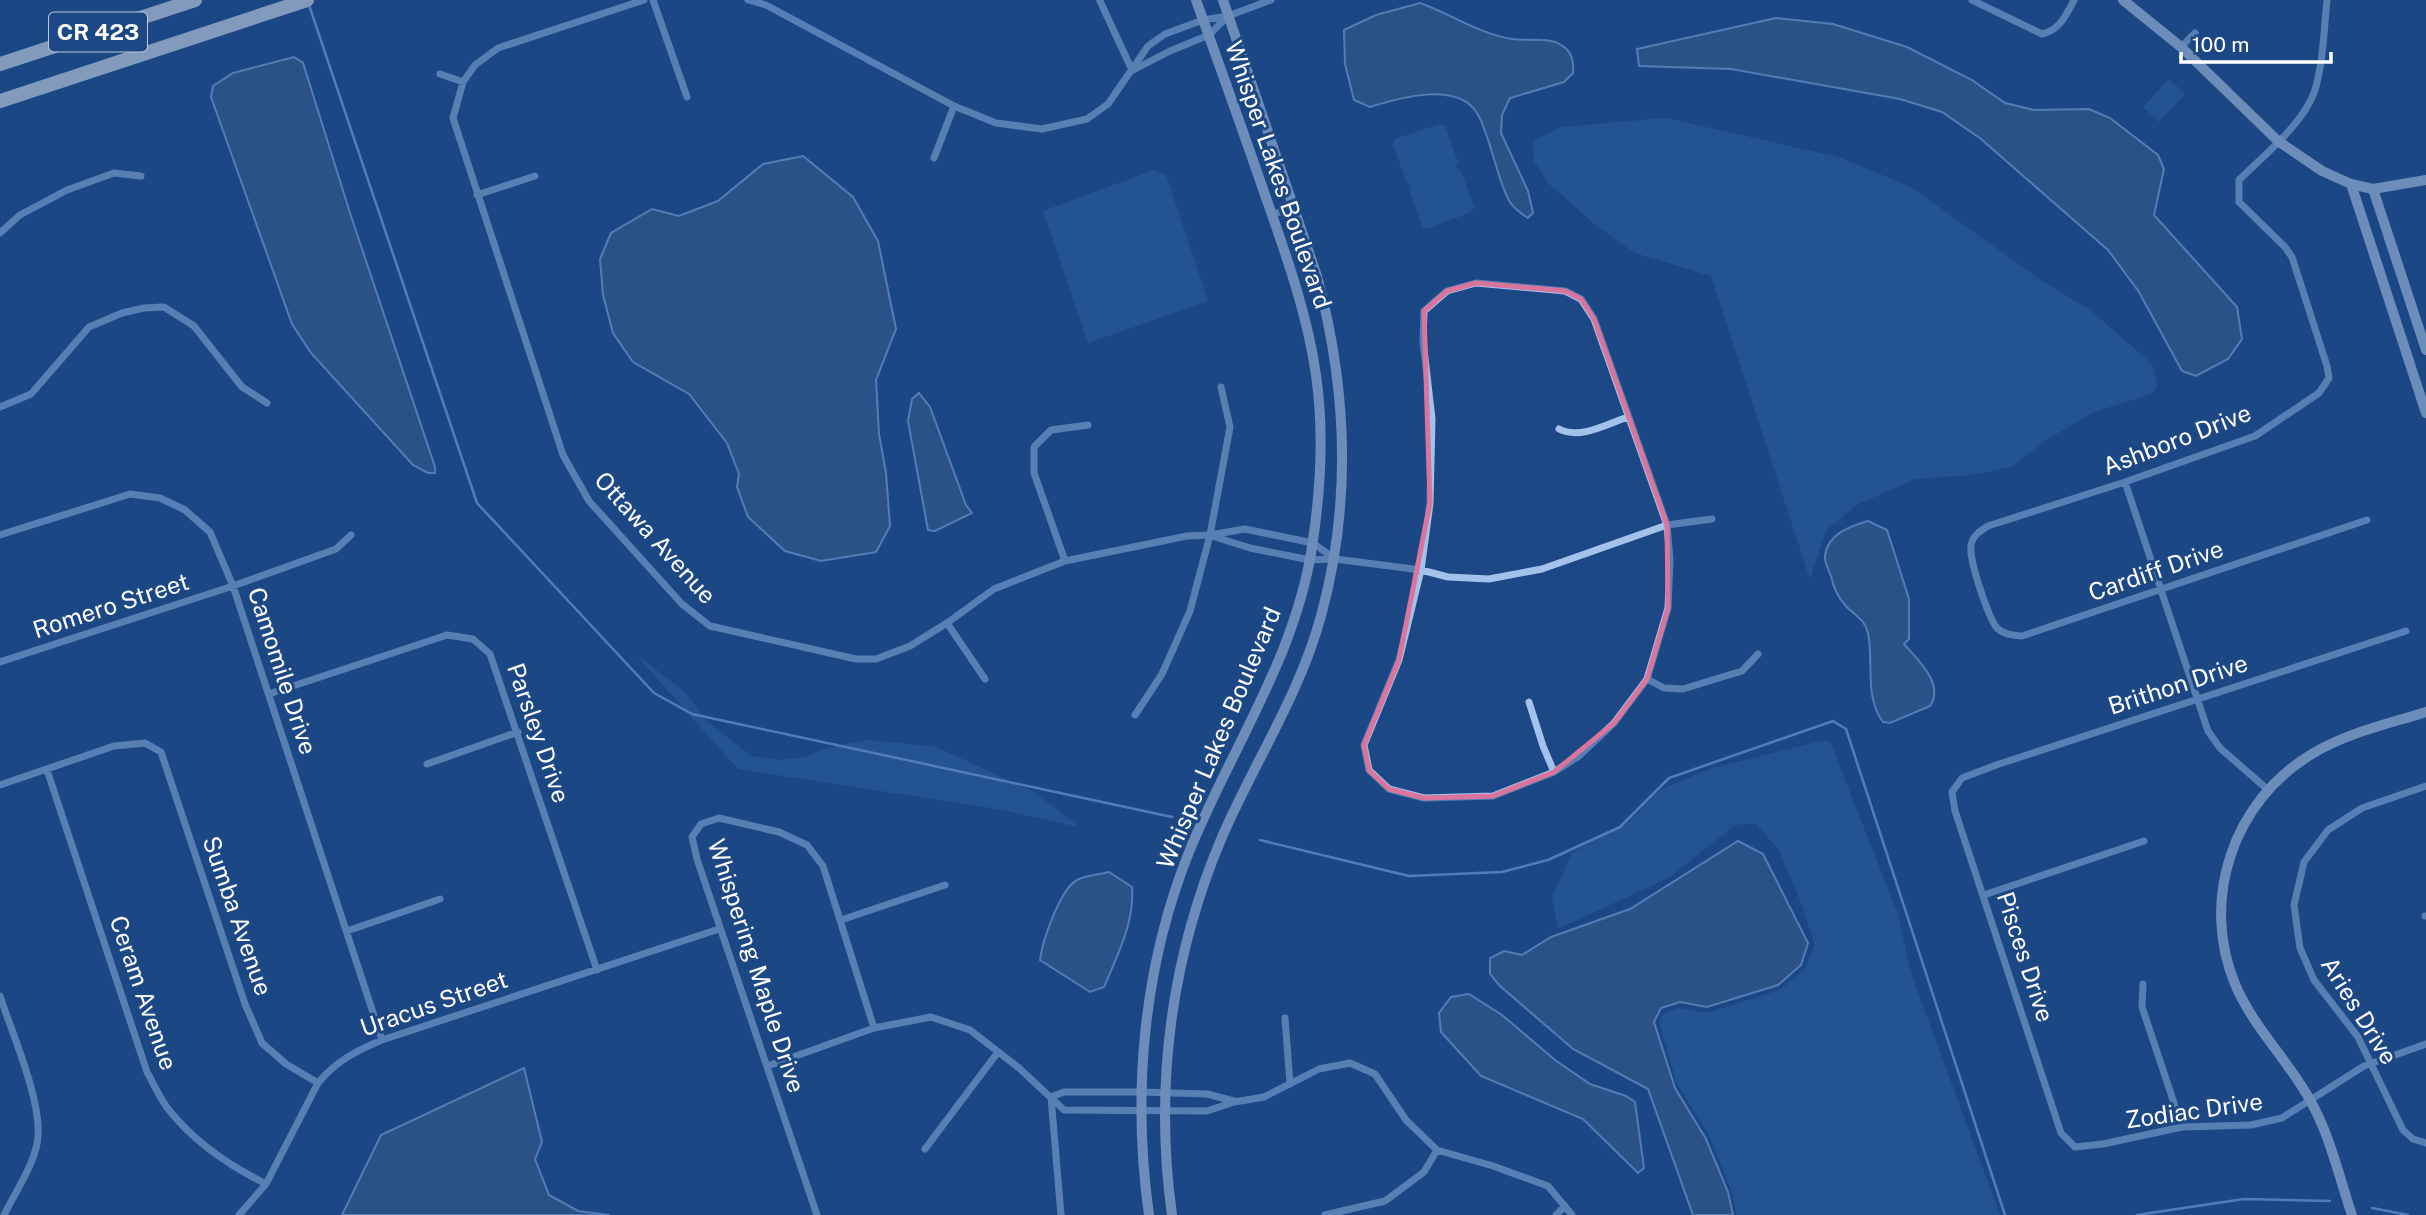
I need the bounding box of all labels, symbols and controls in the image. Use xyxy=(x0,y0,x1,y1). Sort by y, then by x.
road number: CR 423 xyxy=(49,12,147,52)
scale bar xyxy=(2181,21,2332,65)
text: 100 m xyxy=(2192,32,2249,57)
street label: Whisper Lakes Boulevard xyxy=(1220,37,1338,312)
street label: Ashboro Drive xyxy=(2099,398,2255,480)
street label: Ottawa Avenue xyxy=(589,466,722,609)
street label: Cardiff Drive xyxy=(2084,534,2227,606)
street label: Romero Street xyxy=(29,567,192,643)
street label: Camomile Drive xyxy=(243,584,323,758)
street label: Whisper Lakes Boulevard xyxy=(1150,603,1286,873)
street label: Brithon Drive xyxy=(2104,648,2251,720)
street label: Parsley Drive xyxy=(502,659,576,806)
street label: Sumba Avenue xyxy=(198,832,278,999)
street label: Whispering Maple Drive xyxy=(703,835,811,1096)
street label: Pisces Drive xyxy=(1992,888,2060,1025)
street label: Ceram Avenue xyxy=(104,912,183,1074)
street label: Aries Drive xyxy=(2316,952,2404,1069)
street label: Uracus Street xyxy=(356,965,511,1041)
street label: Zodiac Drive xyxy=(2123,1087,2264,1134)

